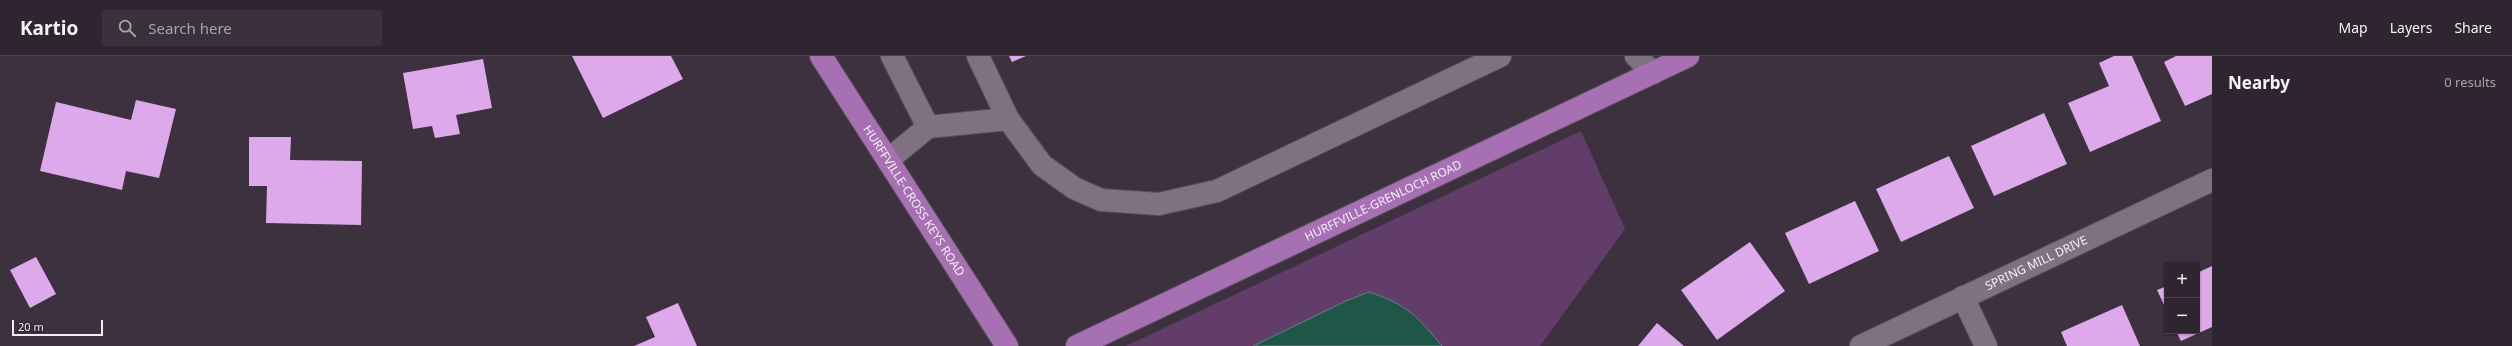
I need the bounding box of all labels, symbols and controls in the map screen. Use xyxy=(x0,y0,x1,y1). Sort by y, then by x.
search box xyxy=(102,10,382,46)
text: Kartio xyxy=(20,15,78,41)
icon: search xyxy=(116,17,138,39)
text: Search here xyxy=(148,18,232,38)
text: Map xyxy=(2339,18,2368,37)
text: Layers xyxy=(2390,18,2432,37)
text: Share xyxy=(2454,18,2492,37)
text: Nearby xyxy=(2228,71,2290,94)
text: 0 results xyxy=(2444,73,2496,91)
street label: HURFFVILLE-CROSS KEYS ROAD xyxy=(859,122,969,280)
street label: HURFFVILLE-GRENLOCH ROAD xyxy=(1302,155,1465,245)
street label: SPRING MILL DRIVE xyxy=(1982,231,2090,294)
map controls xyxy=(2164,262,2200,334)
button: + xyxy=(2164,262,2200,298)
button: − xyxy=(2164,298,2200,334)
scale bar xyxy=(12,318,103,337)
text: 20 m xyxy=(18,319,44,334)

